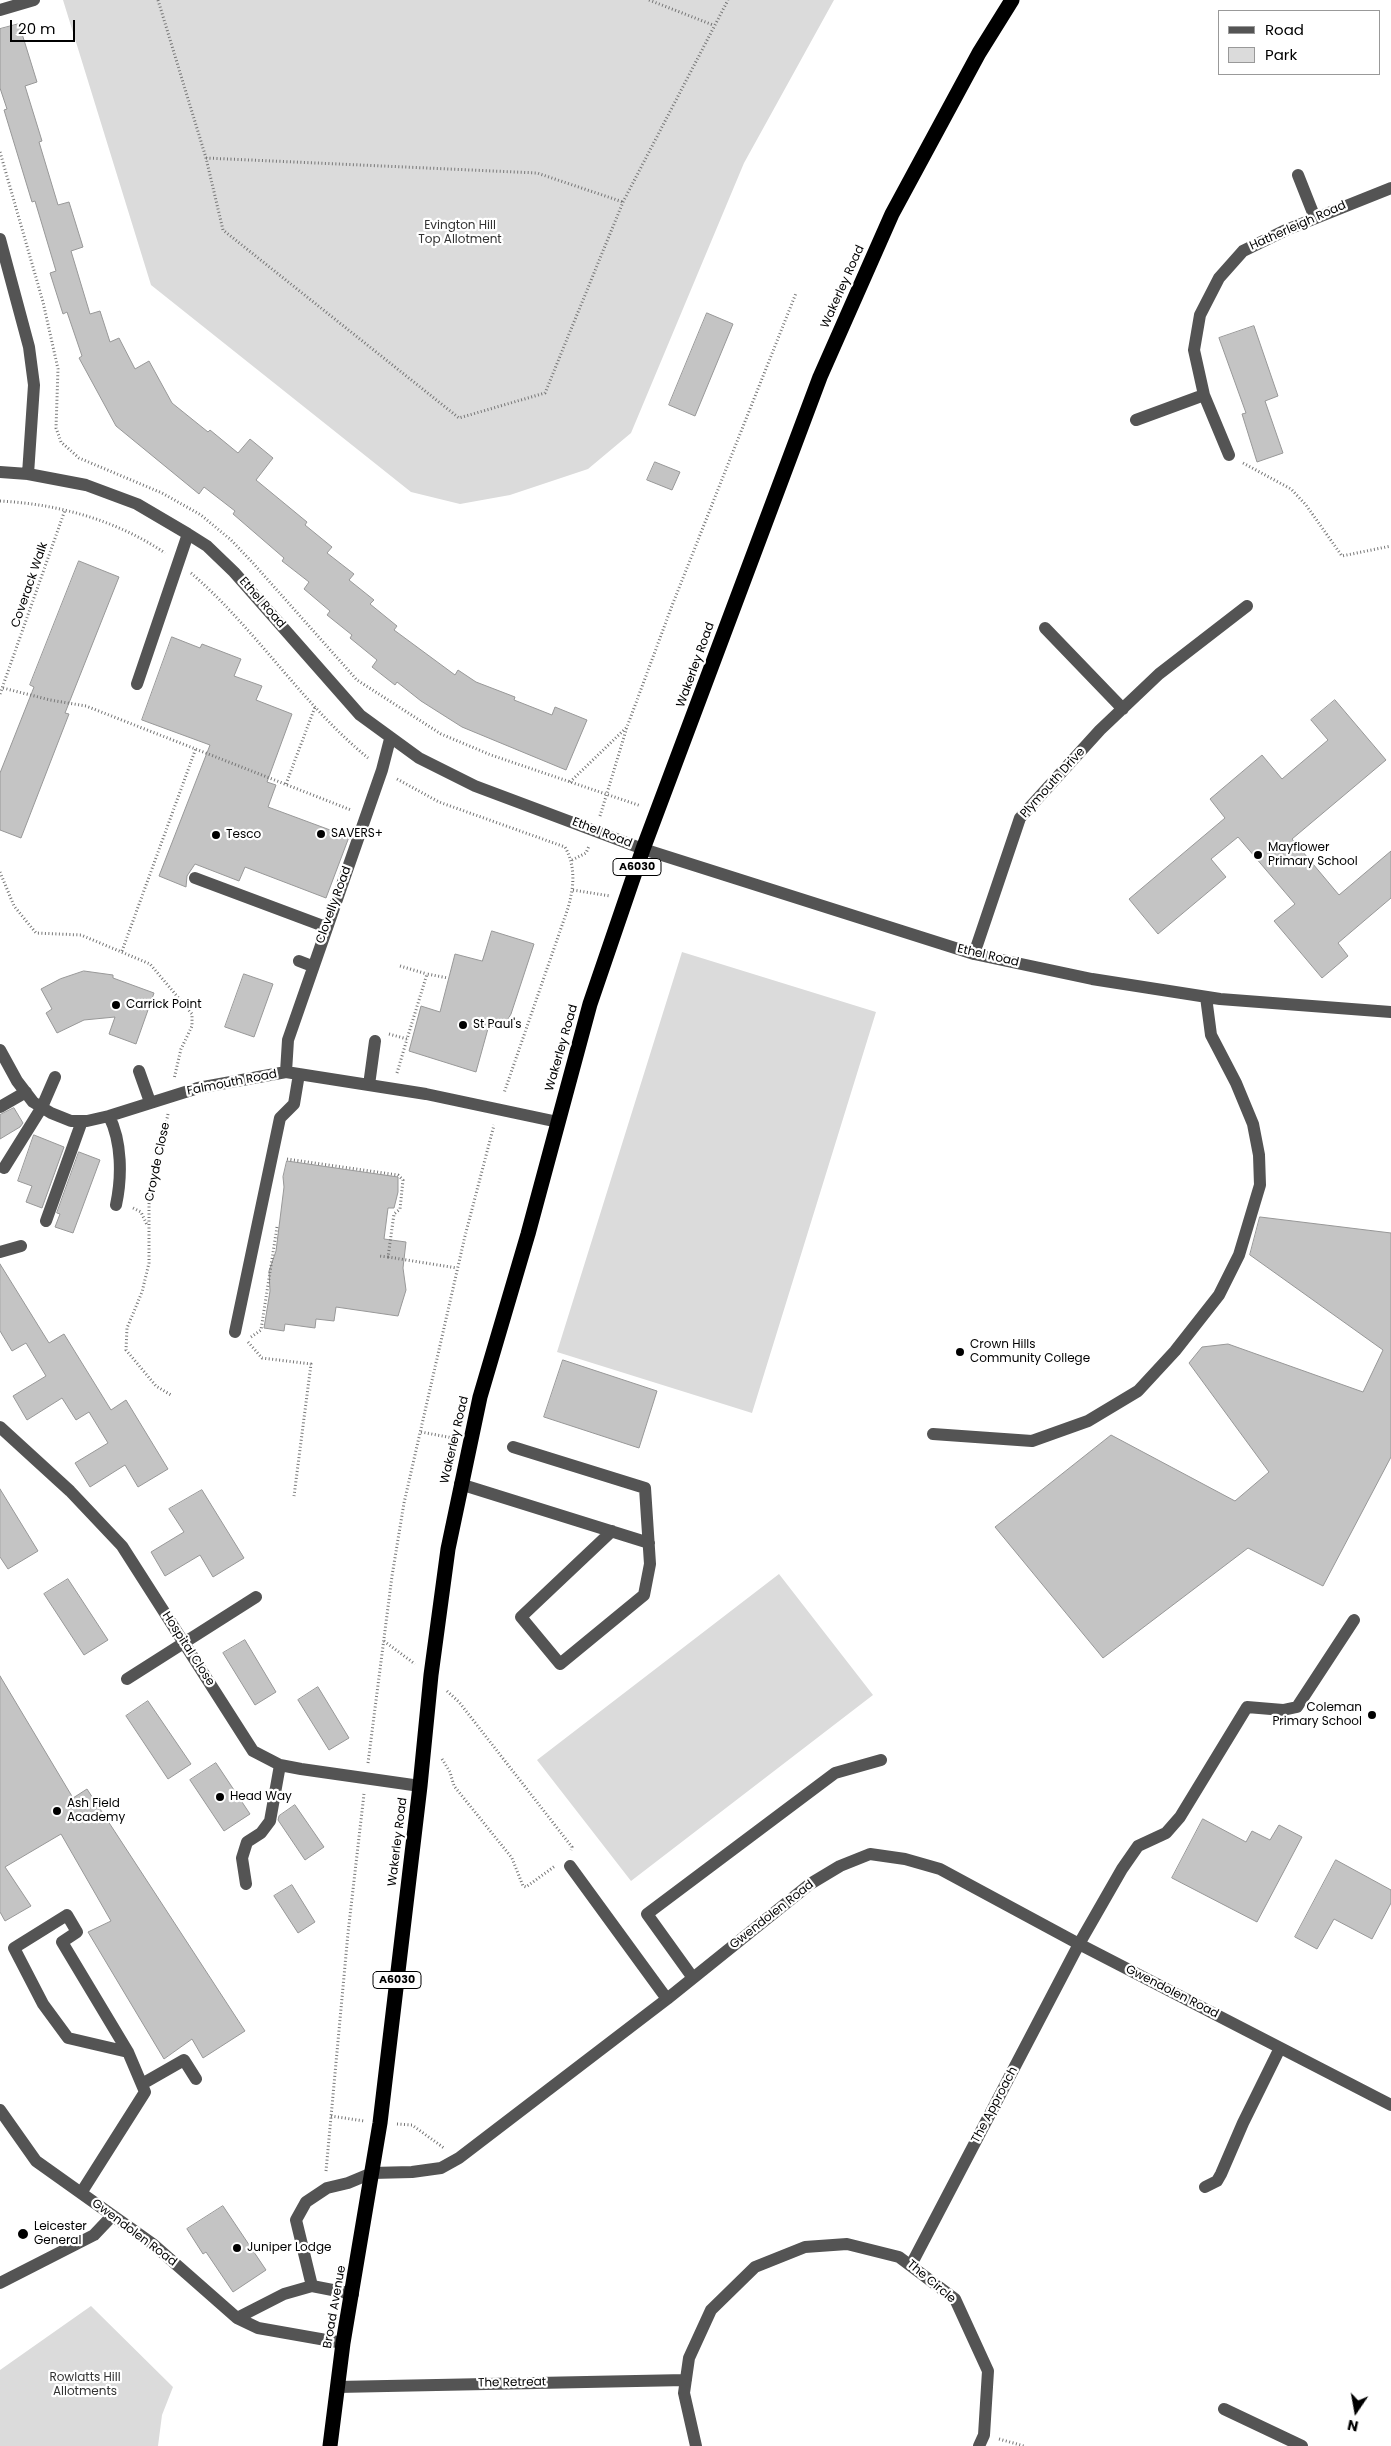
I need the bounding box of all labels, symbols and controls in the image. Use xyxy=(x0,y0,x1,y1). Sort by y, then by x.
scale bar xyxy=(12,10,78,42)
legend xyxy=(1218,10,1381,75)
text: 20 m xyxy=(18,18,56,39)
text: Road xyxy=(1265,19,1304,40)
text: Park xyxy=(1265,44,1297,65)
street label: Hatherleigh Road xyxy=(1248,198,1348,254)
park label: Evington Hill Top Allotment xyxy=(418,219,502,247)
street label: Wakerley Road xyxy=(818,243,868,331)
street label: Coverack Walk xyxy=(9,540,51,630)
street label: Ethel Road xyxy=(236,575,288,631)
street label: Wakerley Road xyxy=(674,620,718,710)
street label: Plymouth Drive xyxy=(1018,745,1088,821)
street label: Ethel Road xyxy=(570,815,634,851)
place label: SAVERS+ xyxy=(331,827,383,841)
place label: Tesco xyxy=(226,828,261,842)
marker: SAVERS+ xyxy=(315,828,327,840)
marker: Tesco xyxy=(210,829,222,841)
place label: Mayflower Primary School xyxy=(1268,841,1358,869)
marker: Mayflower Primary School xyxy=(1252,849,1264,861)
road number: A6030 xyxy=(613,859,661,876)
street label: Clovelly Road xyxy=(313,864,355,946)
street label: Ethel Road xyxy=(956,942,1020,970)
place label: Carrick Point xyxy=(126,998,202,1012)
marker: Carrick Point xyxy=(110,999,122,1011)
street label: Wakerley Road xyxy=(543,1003,581,1093)
place label: St Paul's xyxy=(473,1018,521,1032)
marker: St Paul's xyxy=(457,1019,469,1031)
street label: Falmouth Road xyxy=(186,1067,278,1099)
street label: Croyde Close xyxy=(143,1121,173,1203)
place label: Crown Hills Community College xyxy=(970,1338,1090,1366)
marker: Crown Hills Community College xyxy=(954,1346,966,1358)
street label: Wakerley Road xyxy=(438,1395,472,1485)
street label: Hospital Close xyxy=(159,1609,217,1689)
place label: Coleman Primary School xyxy=(1272,1701,1362,1729)
marker: Coleman Primary School xyxy=(1366,1709,1378,1721)
place label: Head Way xyxy=(230,1790,292,1804)
marker: Head Way xyxy=(214,1791,226,1803)
place label: Ash Field Academy xyxy=(67,1797,125,1825)
street label: Wakerley Road xyxy=(385,1797,411,1887)
marker: Ash Field Academy xyxy=(51,1805,63,1817)
street label: Gwendolen Road xyxy=(727,1878,817,1952)
street label: Gwendolen Road xyxy=(1123,1962,1221,2022)
road number: A6030 xyxy=(373,1972,421,1988)
street label: The Approach xyxy=(969,2064,1021,2146)
street label: Gwendolen Road xyxy=(89,2196,179,2270)
place label: Leicester General xyxy=(34,2220,87,2248)
marker: Leicester General xyxy=(16,2227,30,2241)
place label: Juniper Lodge xyxy=(247,2241,331,2255)
marker: Juniper Lodge xyxy=(231,2242,243,2254)
street label: The Circle xyxy=(904,2257,958,2307)
street label: Broad Avenue xyxy=(321,2264,349,2350)
park label: Rowlatts Hill Allotments xyxy=(49,2371,121,2399)
street label: The Retreat xyxy=(478,2375,546,2391)
north arrow xyxy=(1331,2386,1381,2436)
text: N xyxy=(1346,2415,1360,2437)

